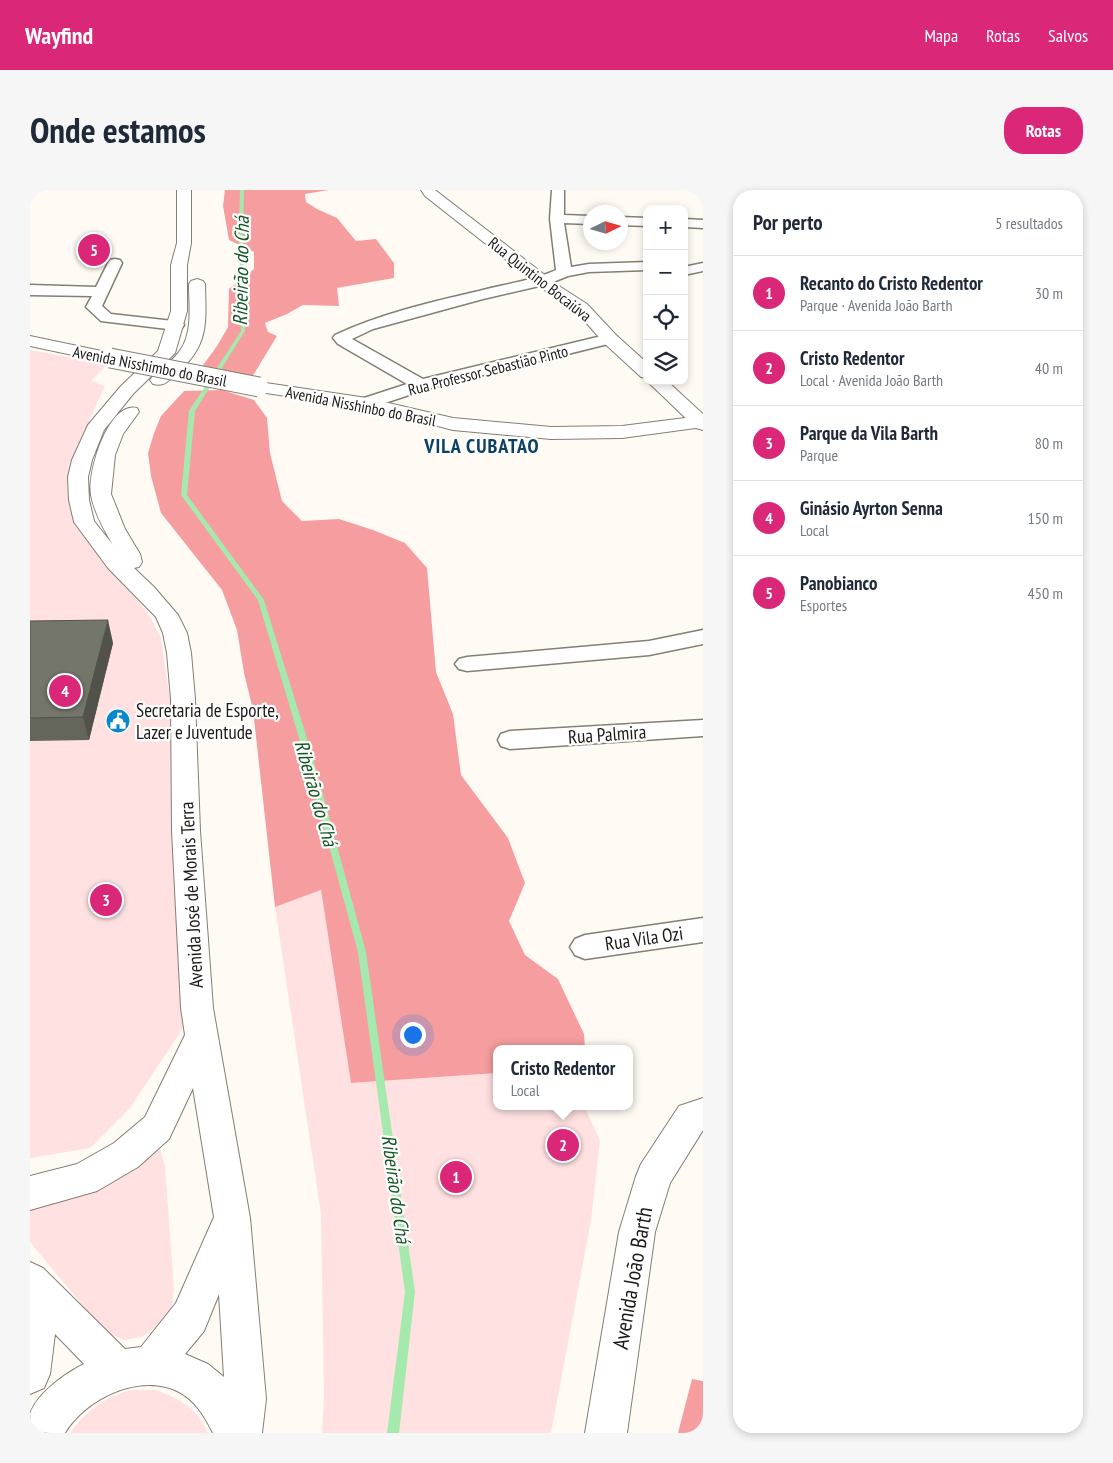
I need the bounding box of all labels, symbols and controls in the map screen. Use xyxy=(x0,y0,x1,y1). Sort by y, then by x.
text: Wayfind xyxy=(25,20,93,51)
text: Mapa xyxy=(924,24,958,47)
text: Rotas xyxy=(986,24,1020,47)
text: Salvos xyxy=(1048,24,1088,47)
text: Onde estamos xyxy=(30,107,206,153)
button: Rotas xyxy=(1004,107,1083,154)
north arrow xyxy=(583,205,628,250)
map controls xyxy=(643,205,688,385)
button: + xyxy=(643,205,688,250)
text: Por perto xyxy=(753,209,823,236)
text: 5 resultados xyxy=(995,213,1063,233)
water label: Ribeirão do Chá xyxy=(227,214,255,326)
pin: 5 xyxy=(78,231,110,269)
street label: Rua Quintino Bocaiúva xyxy=(484,233,596,325)
button: − xyxy=(643,250,688,295)
text: Recanto do Cristo Redentor xyxy=(800,271,983,295)
text: 1 xyxy=(765,283,773,303)
text: 30 m xyxy=(1035,283,1063,303)
button: locate xyxy=(643,295,688,340)
text: Parque · Avenida João Barth xyxy=(800,295,953,315)
street label: Rua Professor Sebastião Pinto xyxy=(406,340,570,400)
button: layers xyxy=(643,340,688,385)
street label: Avenida Nisshimbo do Brasil xyxy=(71,341,229,391)
text: Cristo Redentor xyxy=(800,346,905,370)
text: 2 xyxy=(765,358,773,378)
text: 40 m xyxy=(1035,358,1063,378)
text: Local · Avenida João Barth xyxy=(800,370,943,390)
street label: Avenida Nisshinbo do Brasil xyxy=(284,382,438,430)
text: Parque da Vila Barth xyxy=(800,421,938,445)
district label: VILA CUBATAO xyxy=(423,433,540,459)
text: 3 xyxy=(765,433,773,453)
text: 80 m xyxy=(1035,433,1063,453)
text: Parque xyxy=(800,445,838,465)
text: Ginásio Ayrton Senna xyxy=(800,496,943,520)
text: 4 xyxy=(765,508,773,528)
text: 150 m xyxy=(1028,508,1063,528)
text: Local xyxy=(800,520,829,540)
text: Panobianco xyxy=(800,571,877,595)
text: 5 xyxy=(765,583,773,603)
text: 450 m xyxy=(1028,583,1063,603)
text: Esportes xyxy=(800,595,847,615)
pin: 4 xyxy=(49,672,81,710)
place label: Secretaria de Esporte, Lazer e Juventude xyxy=(136,698,279,744)
public building icon: Secretaria de Esporte, Lazer e Juventude xyxy=(105,708,131,734)
street label: Rua Palmira xyxy=(567,719,647,749)
water label: Ribeirão do Chá xyxy=(288,737,344,851)
street label: Avenida José de Morais Terra xyxy=(174,801,208,989)
pin: 3 xyxy=(90,881,122,919)
street label: Rua Vila Ozi xyxy=(603,921,685,955)
your location xyxy=(400,1022,426,1048)
popup xyxy=(493,1045,633,1110)
text: Cristo Redentor xyxy=(511,1056,615,1080)
text: Local xyxy=(511,1080,539,1100)
pin: 2 xyxy=(547,1126,579,1164)
water label: Ribeirão do Chá xyxy=(376,1133,417,1247)
pin: 1 xyxy=(440,1158,472,1196)
street label: Avenida João Barth xyxy=(606,1205,658,1351)

